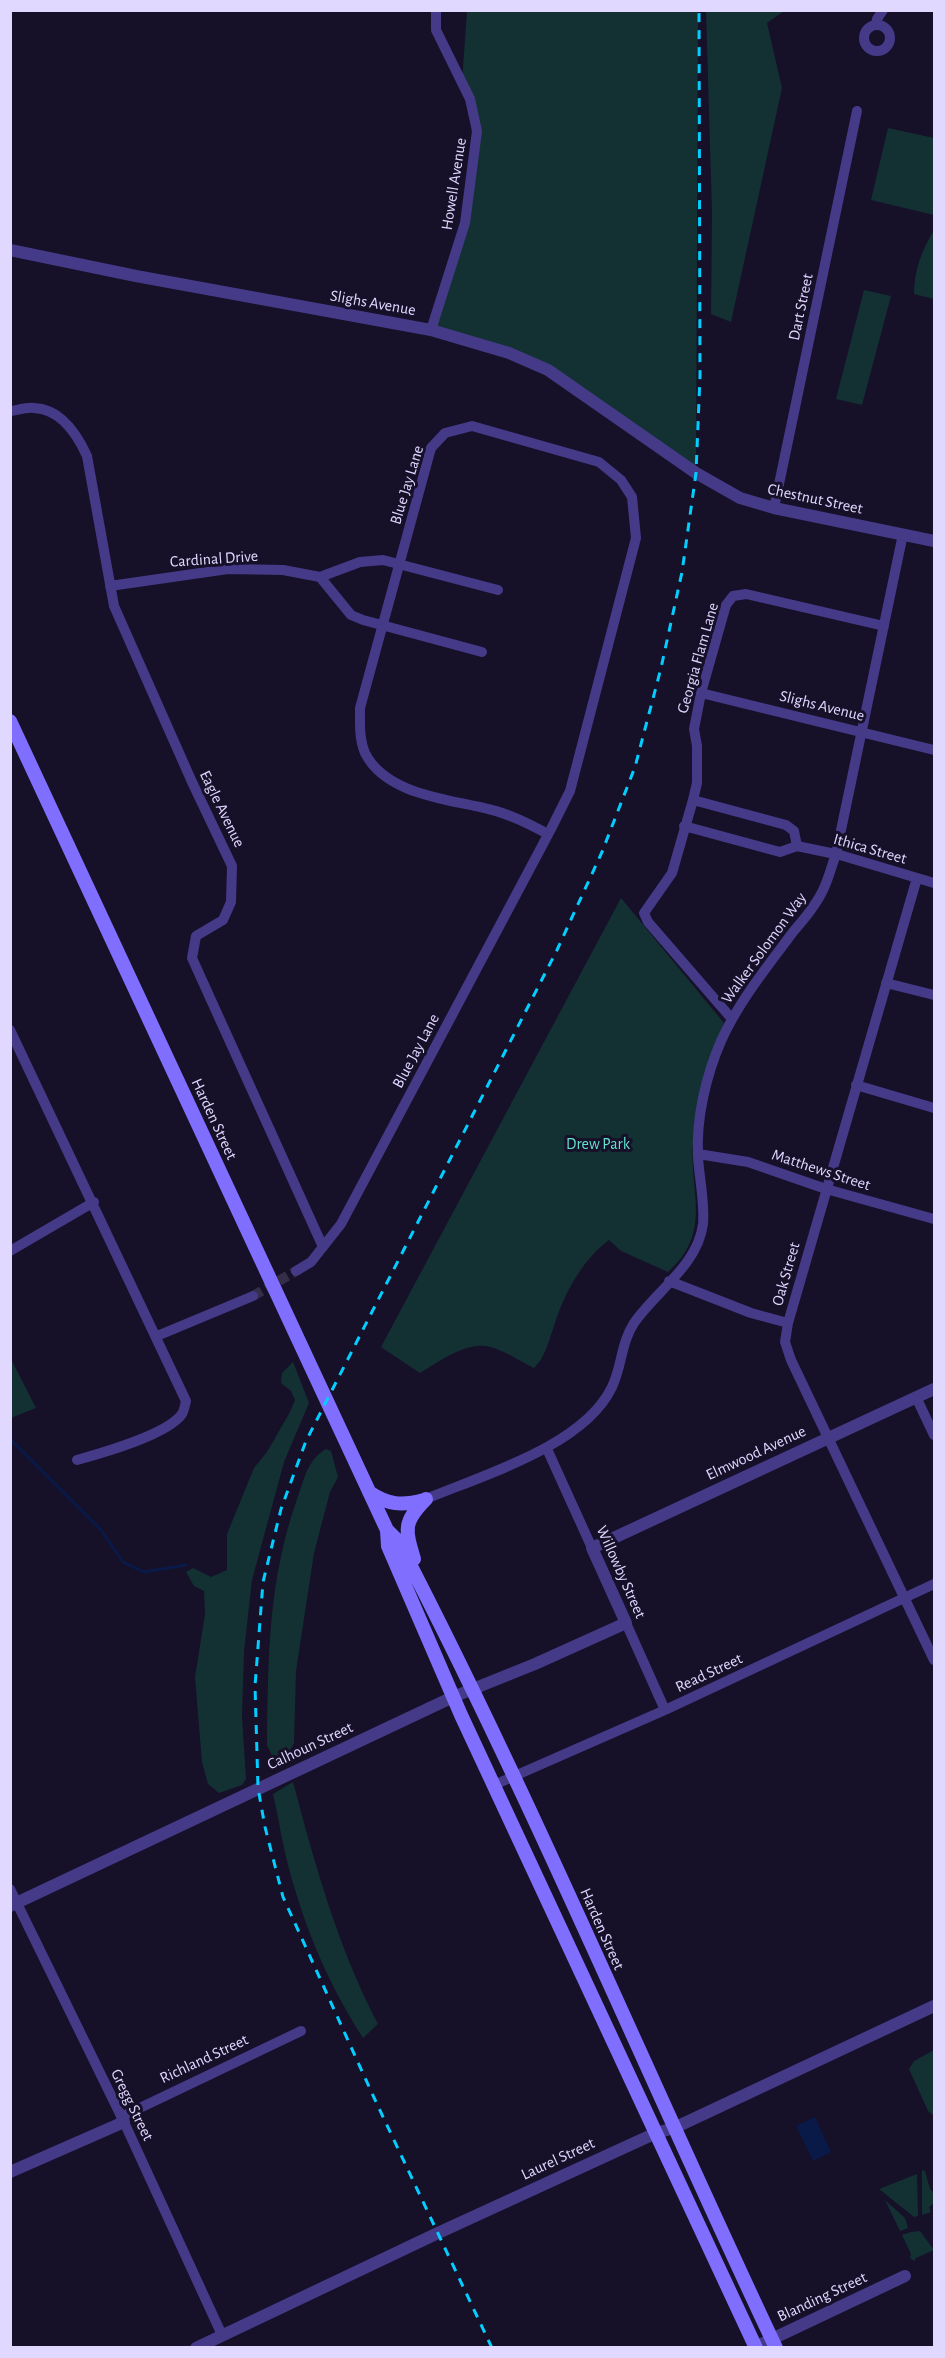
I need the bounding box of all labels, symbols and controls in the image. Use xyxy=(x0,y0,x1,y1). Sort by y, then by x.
street label: Howell Avenue xyxy=(437,136,471,232)
street label: Dart Street xyxy=(785,272,817,342)
street label: Slighs Avenue xyxy=(329,286,417,320)
street label: Blue Jay Lane xyxy=(386,443,428,527)
street label: Chestnut Street xyxy=(766,480,864,518)
street label: Cardinal Drive xyxy=(169,546,259,572)
street label: Georgia Flam Lane xyxy=(673,600,723,716)
street label: Slighs Avenue xyxy=(778,686,866,726)
street label: Eagle Avenue xyxy=(195,767,249,851)
street label: Ithica Street xyxy=(831,829,909,869)
street label: Walker Solomon Way xyxy=(717,889,811,1007)
street label: Blue Jay Lane xyxy=(388,1011,444,1091)
street label: Harden Street xyxy=(187,1075,241,1163)
park label: Drew Park xyxy=(566,1134,630,1154)
street label: Matthews Street xyxy=(769,1145,873,1195)
street label: Oak Street xyxy=(768,1240,804,1308)
street label: Elmwood Avenue xyxy=(703,1421,809,1485)
street label: Willowby Street xyxy=(592,1523,650,1621)
street label: Read Street xyxy=(672,1649,746,1697)
street label: Calhoun Street xyxy=(264,1718,356,1774)
street label: Harden Street xyxy=(575,1885,629,1973)
street label: Richland Street xyxy=(157,2030,251,2088)
street label: Gregg Street xyxy=(106,2066,158,2144)
street label: Laurel Street xyxy=(518,2134,598,2184)
street label: Blanding Street xyxy=(774,2268,870,2326)

